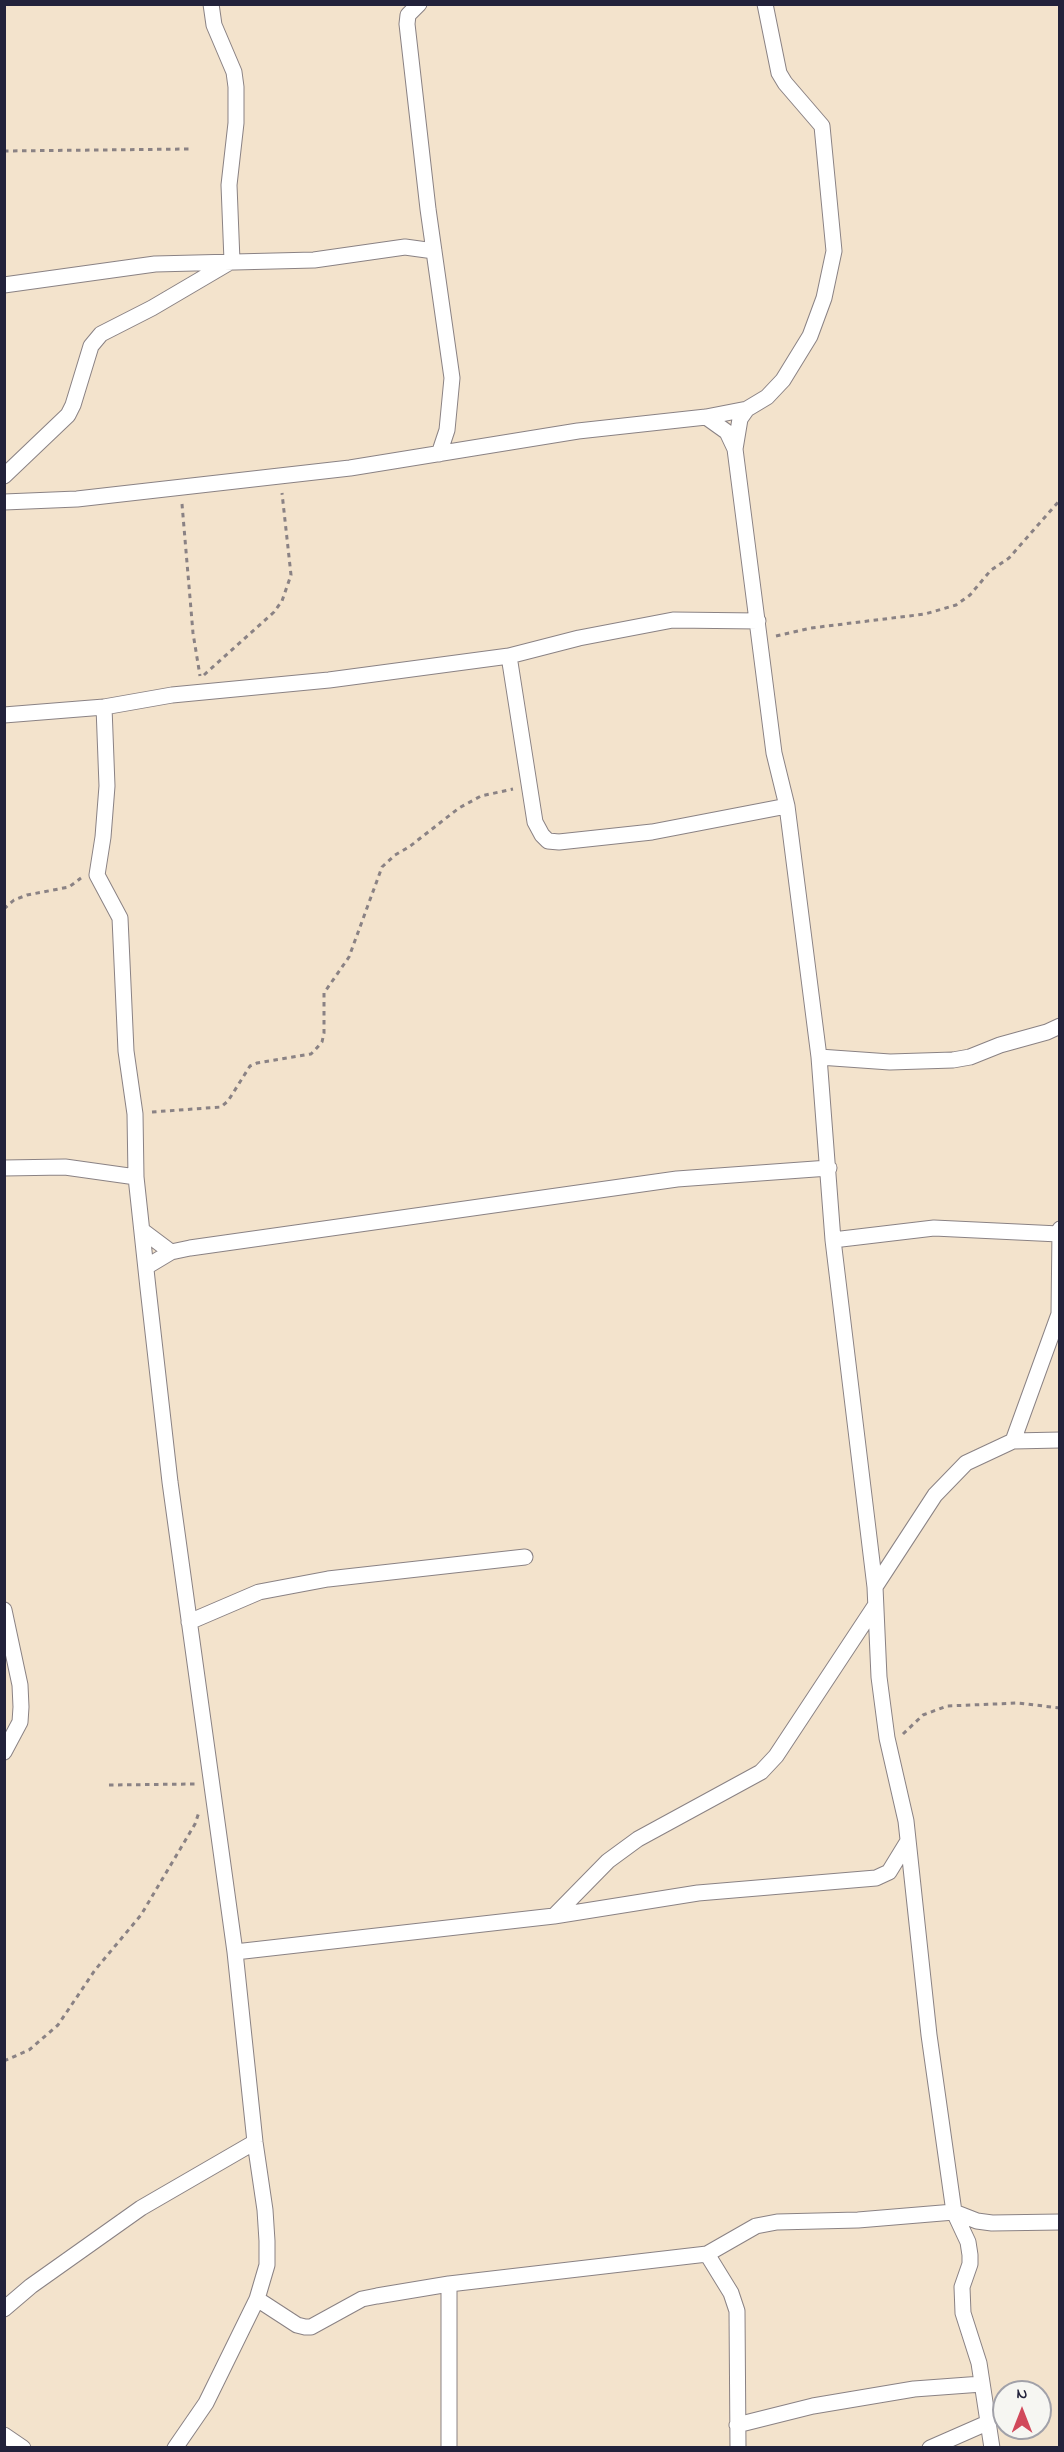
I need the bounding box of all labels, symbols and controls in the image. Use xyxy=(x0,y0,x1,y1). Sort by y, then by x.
north arrow xyxy=(992,2380,1052,2440)
text: N xyxy=(1017,2382,1027,2406)

